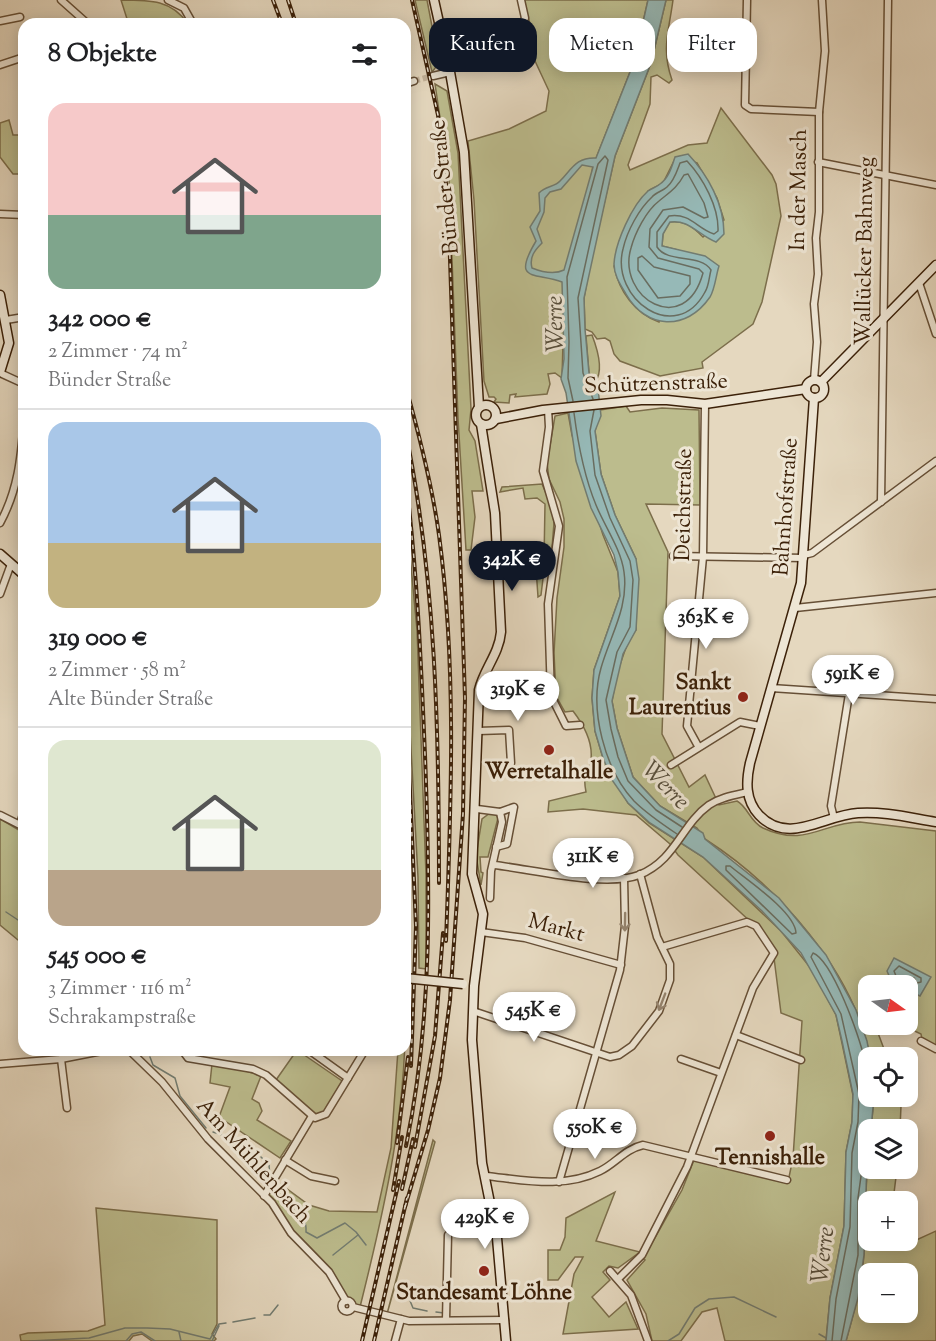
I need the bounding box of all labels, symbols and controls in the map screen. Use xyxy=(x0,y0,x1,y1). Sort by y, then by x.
chip: Kaufen xyxy=(429,18,537,72)
chip: Mieten xyxy=(549,18,655,72)
chip: Filter xyxy=(667,18,757,72)
text: 8 Objekte xyxy=(48,36,157,73)
icon: filters xyxy=(348,38,381,71)
street label: Bünder Straße xyxy=(423,118,469,256)
street label: In der Masch xyxy=(783,129,817,251)
icon: home xyxy=(161,142,269,250)
street label: Wallücker Bahnweg xyxy=(848,156,884,346)
water label: Werre xyxy=(539,296,573,352)
text: 342 000 € xyxy=(48,301,152,338)
text: 2 Zimmer · 74 m² xyxy=(48,338,188,367)
street label: Schützenstraße xyxy=(584,366,728,404)
text: Bünder Straße xyxy=(48,367,171,396)
street label: Bahnhofstraße xyxy=(766,437,808,577)
street label: Deichstraße xyxy=(668,448,702,562)
icon: home xyxy=(161,461,269,569)
pin: 342K € xyxy=(463,541,561,592)
text: 342K € xyxy=(483,546,541,575)
pin: 363K € xyxy=(657,599,755,650)
text: 363K € xyxy=(678,604,734,633)
text: 319 000 € xyxy=(48,620,148,657)
pin: 591K € xyxy=(804,655,902,706)
text: 2 Zimmer · 58 m² xyxy=(48,657,186,686)
text: 591K € xyxy=(826,660,880,689)
place label: Sankt Laurentius xyxy=(629,668,731,725)
pin: 319K € xyxy=(469,671,567,722)
text: 319K € xyxy=(490,676,546,705)
text: Alte Bünder Straße xyxy=(48,686,213,715)
marker: Sankt Laurentius xyxy=(736,690,750,704)
marker: Werretalhalle xyxy=(542,743,556,757)
water label: Werre xyxy=(633,754,697,818)
place label: Werretalhalle xyxy=(485,757,613,789)
icon: home xyxy=(161,779,269,887)
pin: 311K € xyxy=(544,838,642,889)
text: 311K € xyxy=(567,843,619,872)
street label: Markt xyxy=(524,906,588,952)
one-way arrow xyxy=(619,911,630,931)
text: 545 000 € xyxy=(48,938,147,975)
text: 3 Zimmer · 116 m² xyxy=(48,975,192,1004)
north arrow xyxy=(858,975,918,1035)
map controls xyxy=(858,975,918,1323)
pin: 545K € xyxy=(485,992,583,1043)
one-way arrow xyxy=(656,993,667,1011)
text: 545K € xyxy=(507,997,561,1026)
text: Schrakampstraße xyxy=(48,1004,196,1033)
button: locate xyxy=(858,1047,918,1107)
street label: Am Mühlenbach xyxy=(188,1092,318,1232)
pin: 550K € xyxy=(546,1109,644,1160)
text: 550K € xyxy=(567,1114,623,1143)
button: layers xyxy=(858,1119,918,1179)
marker: Tennishalle xyxy=(763,1129,777,1143)
place label: Tennishalle xyxy=(715,1143,825,1175)
button: + xyxy=(858,1191,918,1251)
pin: 429K € xyxy=(436,1199,534,1250)
text: 429K € xyxy=(455,1204,515,1233)
water label: Werre xyxy=(804,1225,844,1285)
button: − xyxy=(858,1263,918,1323)
marker: Standesamt Löhne xyxy=(477,1264,491,1278)
place label: Standesamt Löhne xyxy=(396,1278,572,1310)

